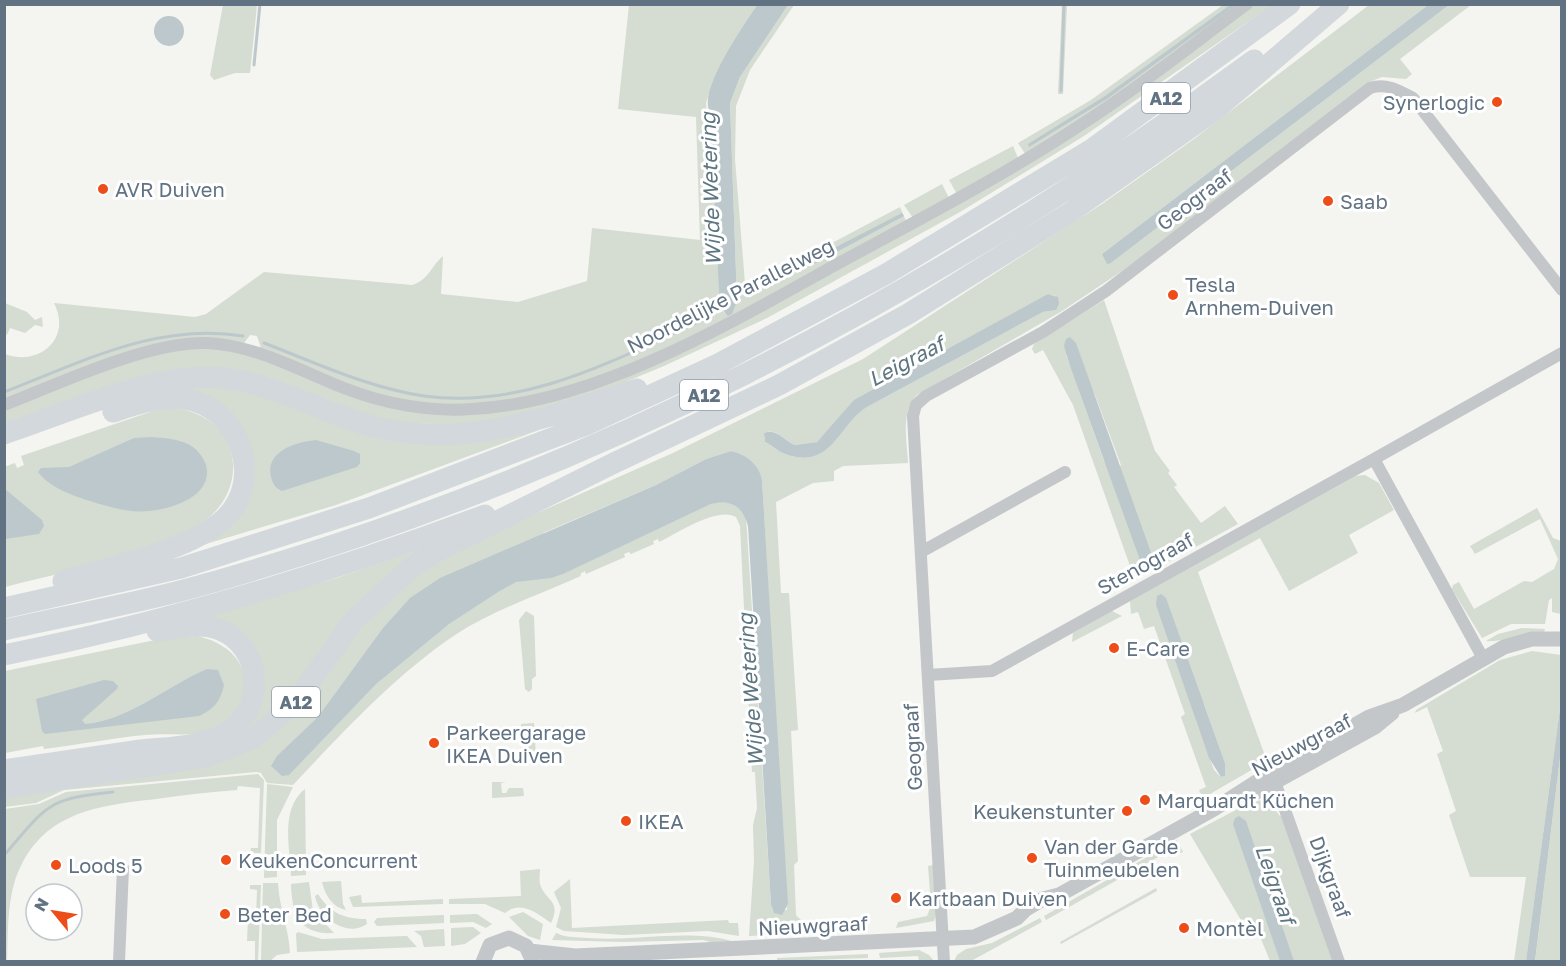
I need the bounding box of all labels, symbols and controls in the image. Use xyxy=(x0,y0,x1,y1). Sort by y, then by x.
road number: A12 xyxy=(1142,83,1190,113)
place label: Synerlogic xyxy=(1383,90,1485,114)
marker: Synerlogic xyxy=(1490,95,1504,109)
water label: Wijde Wetering xyxy=(694,110,726,266)
street label: Geograaf xyxy=(1152,163,1236,235)
place label: AVR Duiven xyxy=(115,177,225,201)
marker: AVR Duiven xyxy=(96,182,110,196)
place label: Saab xyxy=(1340,189,1388,213)
marker: Saab xyxy=(1321,194,1335,208)
street label: Noordelijke Parallelweg xyxy=(623,232,837,358)
place label: Tesla Arnhem-Duiven xyxy=(1185,272,1334,319)
marker: Tesla Arnhem-Duiven xyxy=(1166,288,1180,302)
water label: Leigraaf xyxy=(864,329,951,392)
road number: A12 xyxy=(680,380,728,410)
street label: Stenograaf xyxy=(1093,527,1197,599)
water label: Wijde Wetering xyxy=(732,610,768,767)
place label: E-Care xyxy=(1126,636,1190,660)
marker: E-Care xyxy=(1107,641,1121,655)
road number: A12 xyxy=(272,687,320,717)
street label: Geograaf xyxy=(898,703,926,791)
street label: Nieuwgraaf xyxy=(1247,708,1355,780)
place label: Parkeergarage IKEA Duiven xyxy=(446,720,586,767)
marker: Parkeergarage IKEA Duiven xyxy=(427,736,441,750)
place label: Marquardt Küchen xyxy=(1157,788,1334,812)
marker: Marquardt Küchen xyxy=(1138,793,1152,807)
place label: Keukenstunter xyxy=(973,799,1115,823)
marker: Keukenstunter xyxy=(1120,804,1134,818)
place label: IKEA xyxy=(638,809,684,833)
marker: IKEA xyxy=(619,814,633,828)
street label: Dijkgraaf xyxy=(1305,833,1357,921)
place label: Van der Garde Tuinmeubelen xyxy=(1044,834,1180,881)
water label: Leigraaf xyxy=(1250,841,1303,930)
place label: KeukenConcurrent xyxy=(238,848,418,872)
marker: Van der Garde Tuinmeubelen xyxy=(1025,851,1039,865)
place label: Loods 5 xyxy=(68,853,143,877)
marker: KeukenConcurrent xyxy=(219,853,233,867)
marker: Loods 5 xyxy=(49,858,63,872)
north arrow xyxy=(24,882,84,942)
place label: Kartbaan Duiven xyxy=(908,886,1067,910)
marker: Kartbaan Duiven xyxy=(889,891,903,905)
text: N xyxy=(29,894,53,915)
place label: Beter Bed xyxy=(237,902,332,926)
marker: Beter Bed xyxy=(218,907,232,921)
street label: Nieuwgraaf xyxy=(757,910,869,940)
place label: Montèl xyxy=(1196,916,1263,940)
marker: Montèl xyxy=(1177,921,1191,935)

